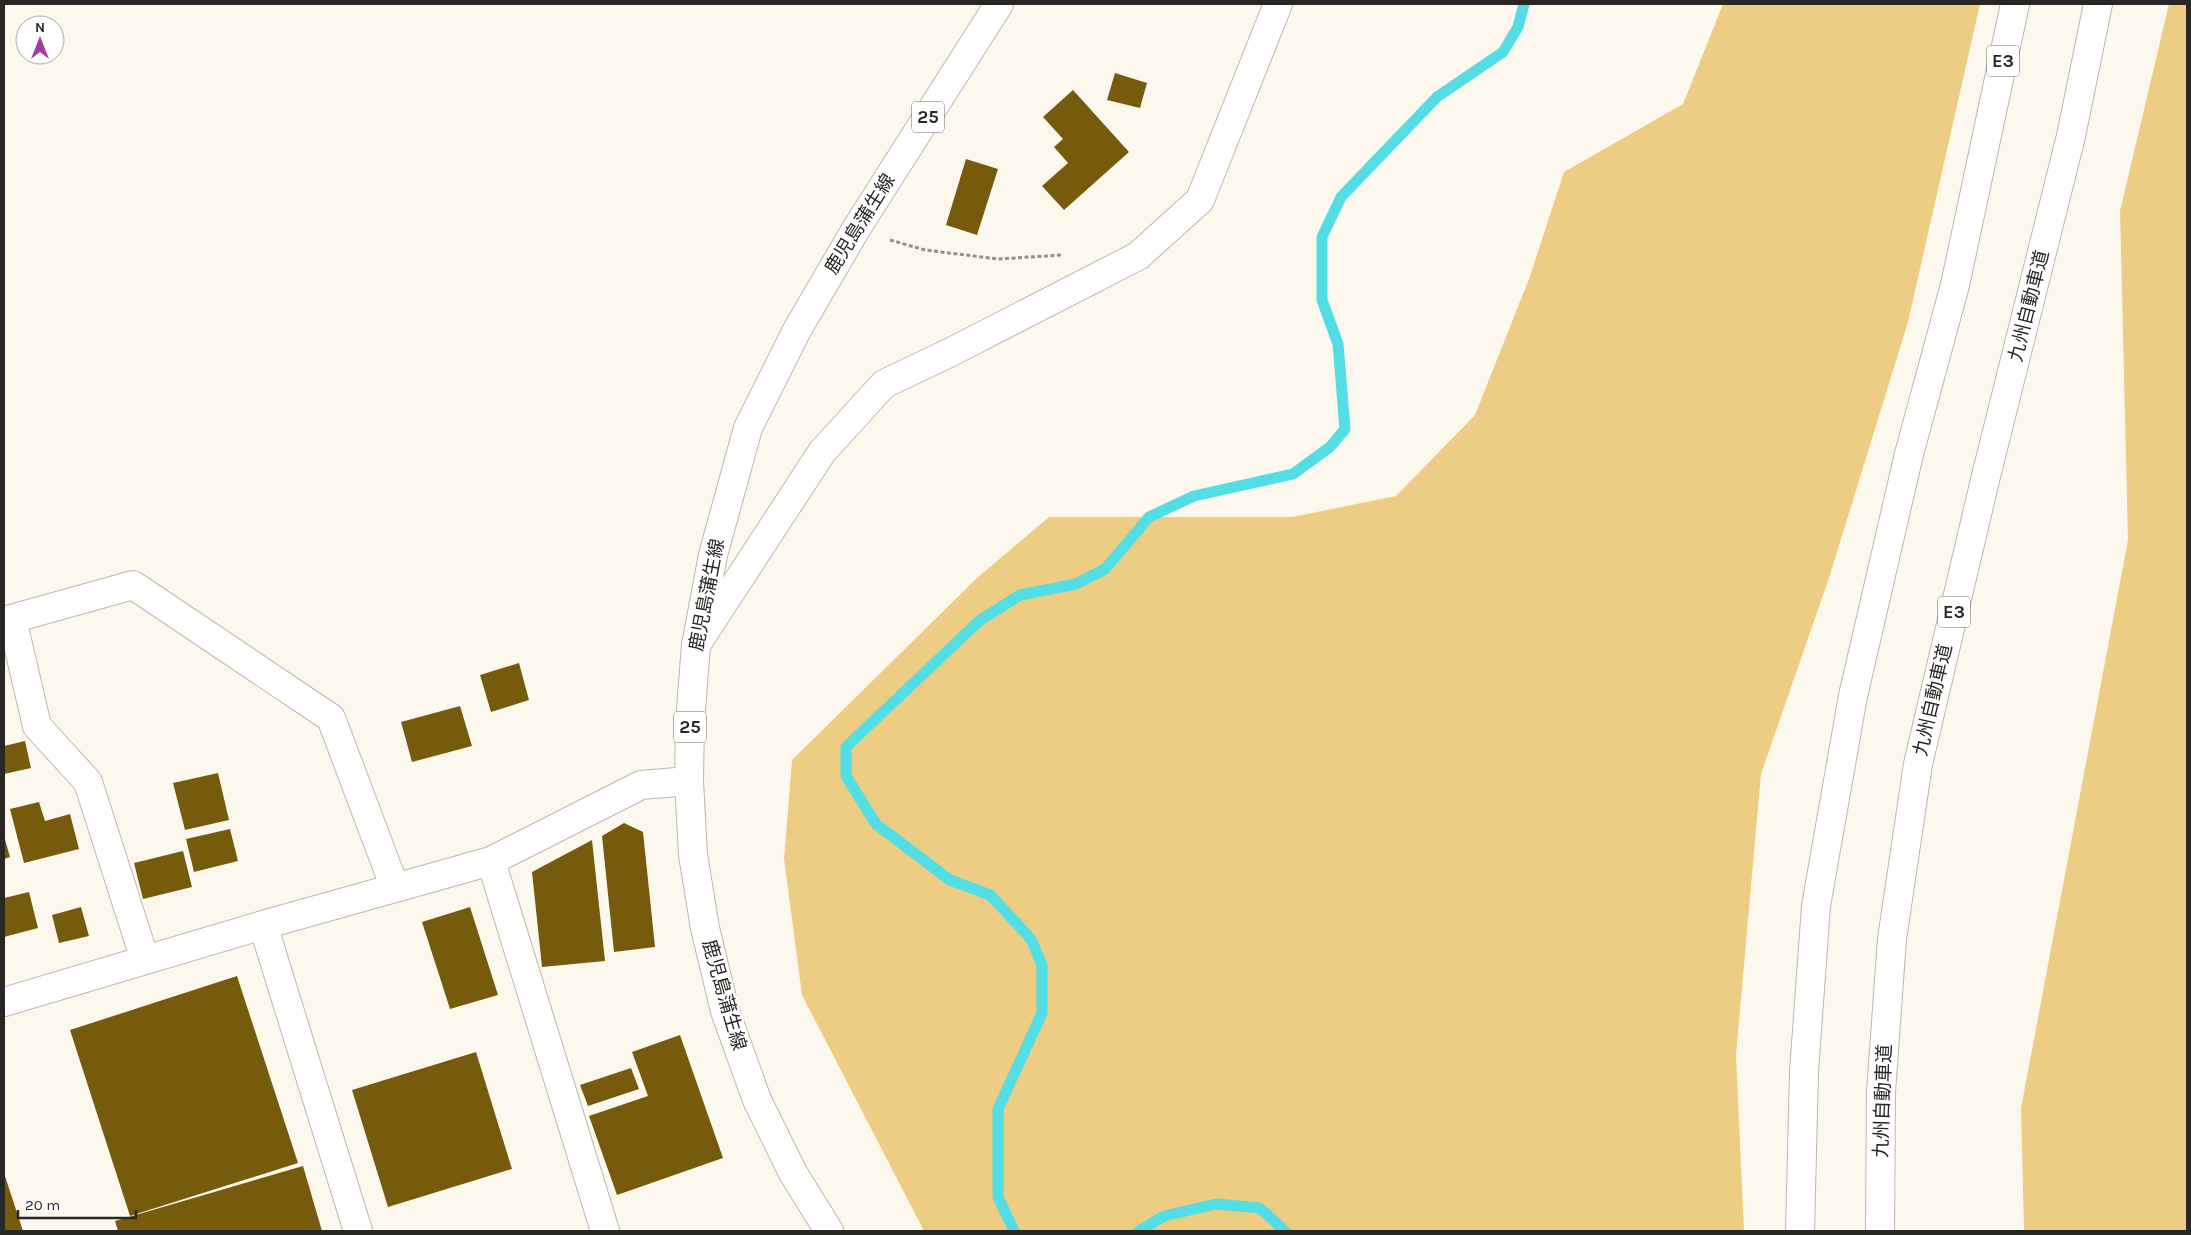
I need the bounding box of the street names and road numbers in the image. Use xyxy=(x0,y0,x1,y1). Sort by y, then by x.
road number: E3 xyxy=(1987,46,2019,76)
road number: 25 xyxy=(912,101,944,132)
street label: 鹿児島蒲生線 xyxy=(820,170,900,278)
street label: 九州自動車道 xyxy=(2005,248,2053,364)
street label: 鹿児島蒲生線 xyxy=(685,537,729,653)
road number: E3 xyxy=(1938,596,1970,628)
street label: 九州自動車道 xyxy=(1909,642,1957,758)
road number: 25 xyxy=(674,712,706,742)
street label: 鹿児島蒲生線 xyxy=(698,937,750,1053)
street label: 九州自動車道 xyxy=(1870,1044,1896,1158)

